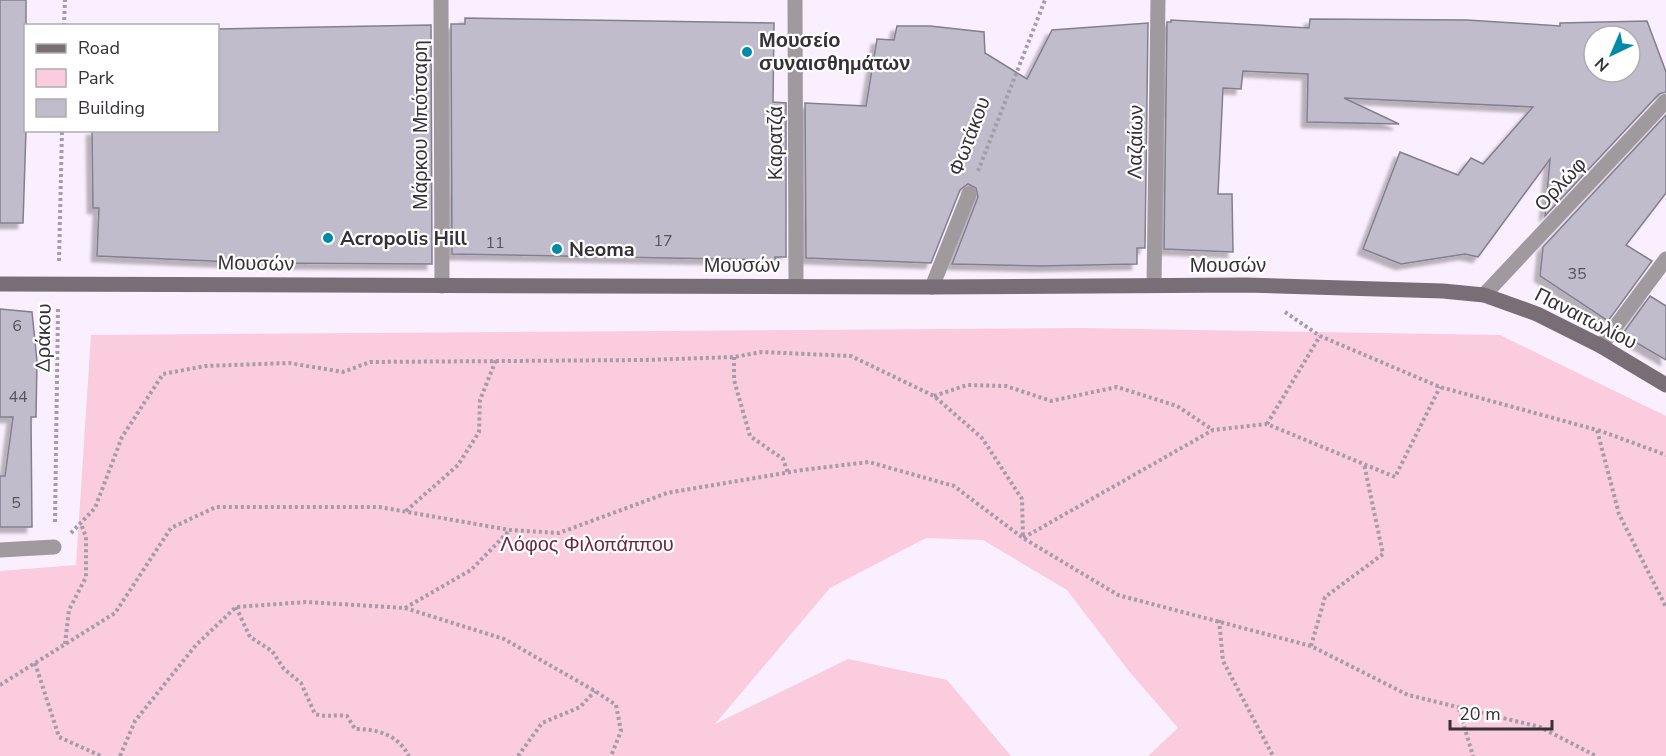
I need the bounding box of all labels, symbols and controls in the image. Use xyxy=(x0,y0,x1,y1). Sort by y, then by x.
legend xyxy=(24,24,219,132)
north arrow xyxy=(1582,24,1642,84)
place label: Μουσείο συναισθημάτων xyxy=(759,27,910,77)
text: Road xyxy=(78,36,120,60)
street label: Μάρκου Μπότσαρη xyxy=(407,40,434,210)
marker: Μουσείο συναισθημάτων xyxy=(740,45,754,59)
text: N xyxy=(1590,52,1614,76)
text: Park xyxy=(78,66,115,90)
street label: Φωτάκου xyxy=(942,93,997,179)
text: Building xyxy=(78,96,145,120)
street label: Λαζαίων xyxy=(1121,105,1150,179)
street label: Καρατζά xyxy=(762,106,789,180)
street label: Ορλώφ xyxy=(1528,151,1592,217)
place label: Acropolis Hill xyxy=(340,225,468,252)
house number: 17 xyxy=(653,230,673,252)
marker: Acropolis Hill xyxy=(321,231,335,245)
house number: 11 xyxy=(485,232,505,254)
place label: Neoma xyxy=(569,236,635,263)
marker: Neoma xyxy=(550,242,564,256)
street label: Μουσών xyxy=(217,249,295,278)
street label: Μουσών xyxy=(704,252,780,279)
street label: Μουσών xyxy=(1190,252,1266,279)
house number: 35 xyxy=(1567,263,1587,285)
street label: Παναιτωλίου xyxy=(1530,281,1642,356)
street label: Δράκου xyxy=(29,303,58,373)
house number: 6 xyxy=(12,315,22,337)
house number: 44 xyxy=(8,386,28,408)
house number: 5 xyxy=(11,492,21,514)
park label: Λόφος Φιλοπάππου xyxy=(500,531,674,558)
scale bar xyxy=(1450,693,1552,731)
text: 20 m xyxy=(1459,702,1501,726)

